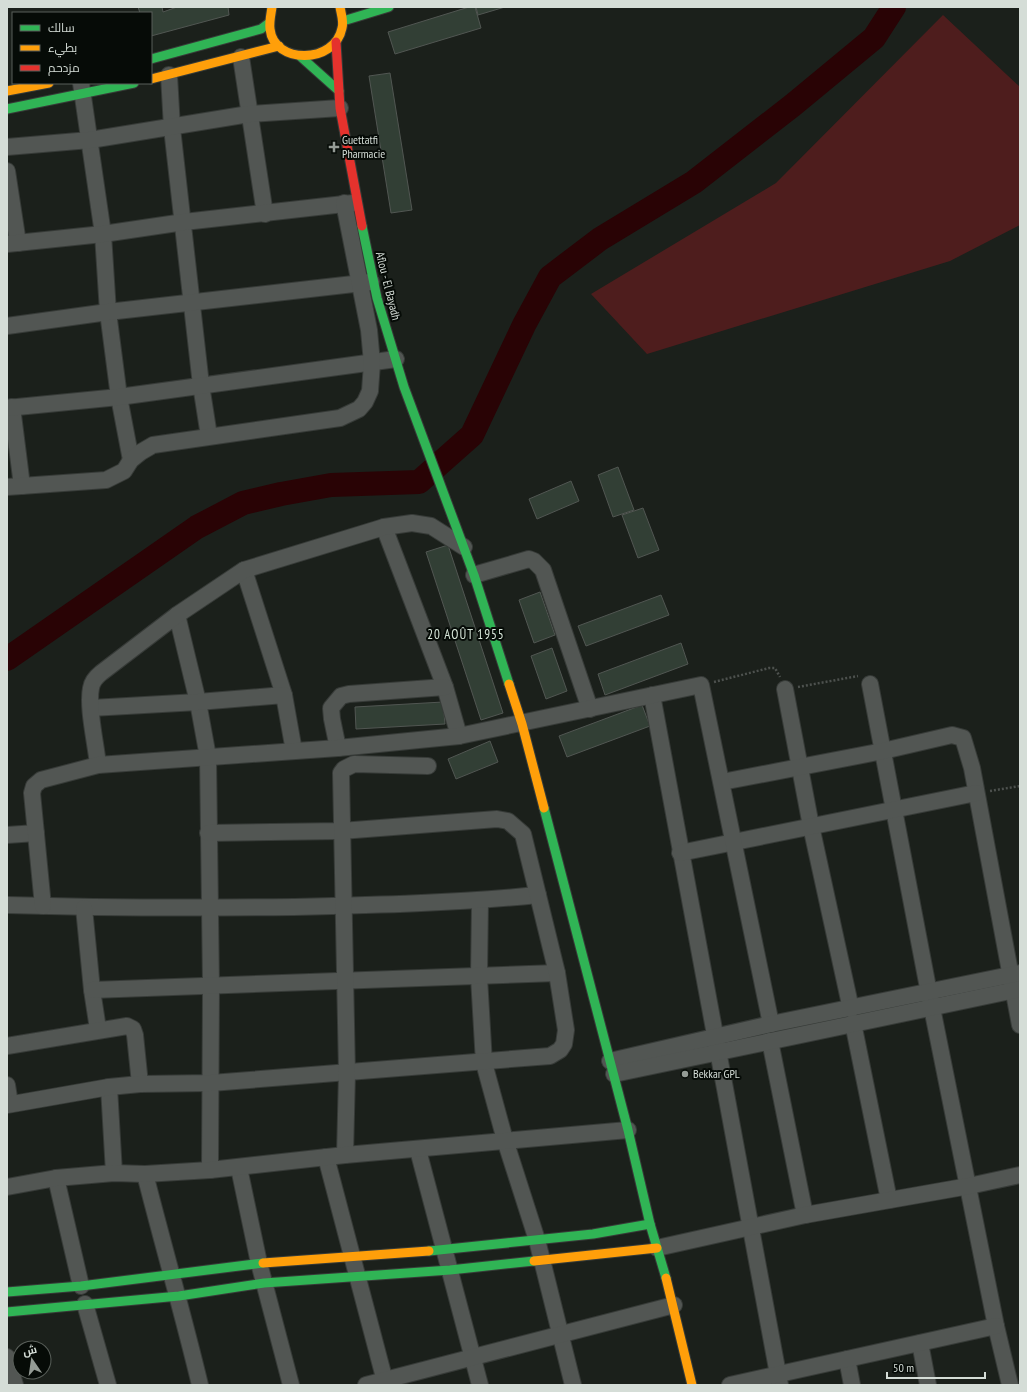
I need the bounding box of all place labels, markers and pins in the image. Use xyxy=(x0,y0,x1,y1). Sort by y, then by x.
place label: Guettatfi Pharmacie xyxy=(342,132,385,161)
marker: Guettatfi Pharmacie xyxy=(329,142,339,152)
place label: Bekkar GPL xyxy=(693,1066,740,1081)
marker: Bekkar GPL xyxy=(680,1069,690,1079)

